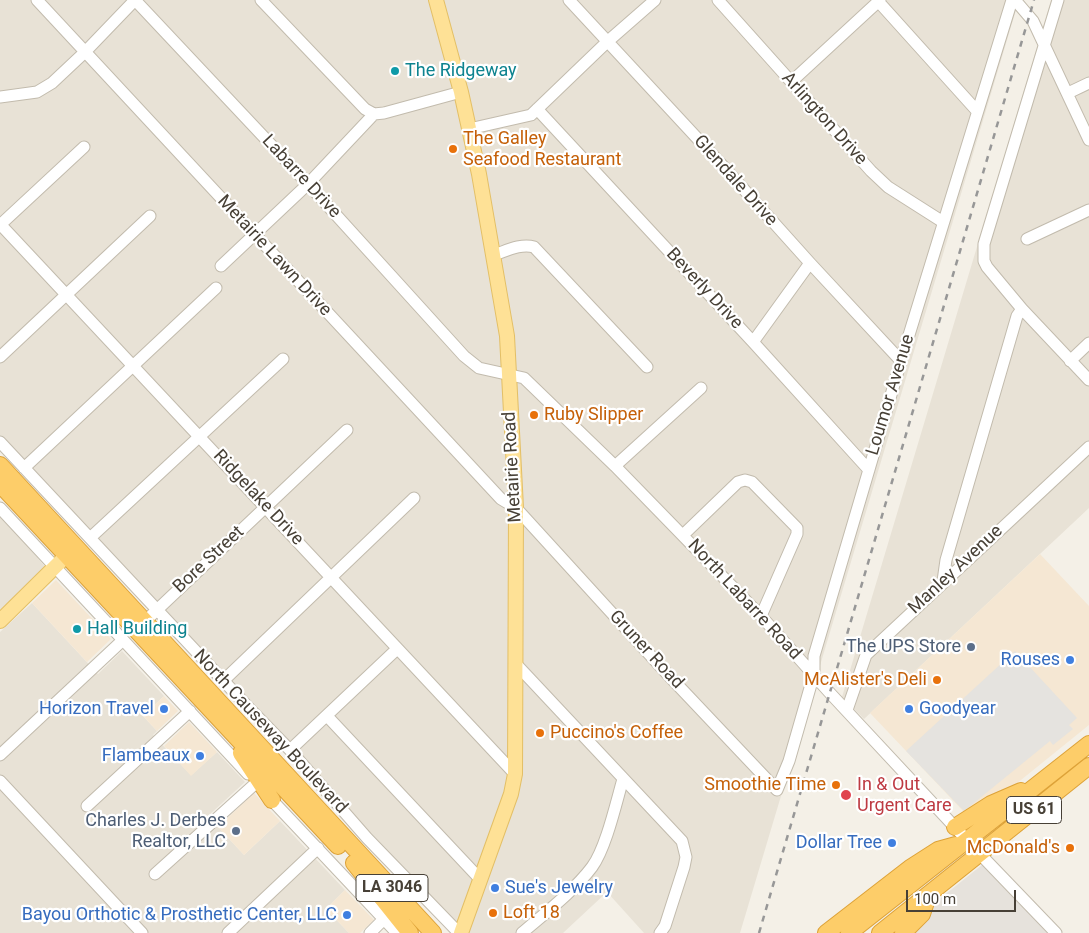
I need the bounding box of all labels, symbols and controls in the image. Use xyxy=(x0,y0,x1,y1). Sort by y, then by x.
place label: The Ridgeway xyxy=(405,60,517,82)
marker: The Ridgeway xyxy=(389,65,401,77)
street label: Arlington Drive xyxy=(777,68,871,170)
place label: The Galley Seafood Restaurant xyxy=(463,128,621,170)
street label: Labarre Drive xyxy=(257,131,345,223)
street label: Glendale Drive xyxy=(689,131,781,231)
marker: The Galley Seafood Restaurant xyxy=(447,143,459,155)
street label: Metairie Lawn Drive xyxy=(212,191,336,321)
street label: Beverly Drive xyxy=(661,244,747,334)
street label: Loumor Avenue xyxy=(862,332,920,458)
place label: Ruby Slipper xyxy=(544,404,643,426)
marker: Ruby Slipper xyxy=(528,409,540,421)
street label: Metairie Road xyxy=(499,411,527,523)
street label: Ridgelake Drive xyxy=(208,446,308,550)
street label: Manley Avenue xyxy=(904,521,1008,619)
street label: Bore Street xyxy=(169,522,249,598)
street label: North Labarre Road xyxy=(683,535,805,665)
street label: Gruner Road xyxy=(604,606,688,694)
place label: Hall Building xyxy=(87,618,187,640)
marker: Hall Building xyxy=(71,623,83,635)
place label: The UPS Store xyxy=(846,636,961,658)
marker: The UPS Store xyxy=(965,641,977,653)
street label: North Causeway Boulevard xyxy=(188,646,352,818)
place label: Rouses xyxy=(1001,649,1060,671)
marker: Rouses xyxy=(1064,654,1076,666)
place label: McAlister's Deli xyxy=(804,669,927,691)
marker: McAlister's Deli xyxy=(931,674,943,686)
place label: Horizon Travel xyxy=(39,698,154,720)
place label: Goodyear xyxy=(919,698,996,720)
marker: Horizon Travel xyxy=(158,703,170,715)
marker: Goodyear xyxy=(903,703,915,715)
place label: Puccino's Coffee xyxy=(550,722,683,744)
marker: Puccino's Coffee xyxy=(534,727,546,739)
place label: Flambeaux xyxy=(102,745,190,767)
marker: Flambeaux xyxy=(194,750,206,762)
place label: Smoothie Time xyxy=(704,774,826,796)
place label: In & Out Urgent Care xyxy=(857,774,952,816)
marker: Smoothie Time xyxy=(830,779,842,791)
marker: In & Out Urgent Care xyxy=(839,788,853,802)
road number: US 61 xyxy=(1006,796,1062,824)
place label: Charles J. Derbes Realtor, LLC xyxy=(85,810,226,852)
marker: Charles J. Derbes Realtor, LLC xyxy=(230,825,242,837)
place label: Dollar Tree xyxy=(796,832,882,854)
marker: Dollar Tree xyxy=(886,837,898,849)
place label: McDonald's xyxy=(967,837,1060,859)
marker: McDonald's xyxy=(1064,842,1076,854)
road number: LA 3046 xyxy=(356,874,428,901)
place label: Sue's Jewelry xyxy=(505,877,613,899)
scale bar xyxy=(909,880,1019,912)
marker: Sue's Jewelry xyxy=(489,882,501,894)
text: 100 m xyxy=(914,890,956,908)
place label: Loft 18 xyxy=(503,902,560,924)
place label: Bayou Orthotic & Prosthetic Center, LLC xyxy=(22,904,337,926)
marker: Loft 18 xyxy=(487,907,499,919)
marker: Bayou Orthotic & Prosthetic Center, LLC xyxy=(341,909,353,921)

